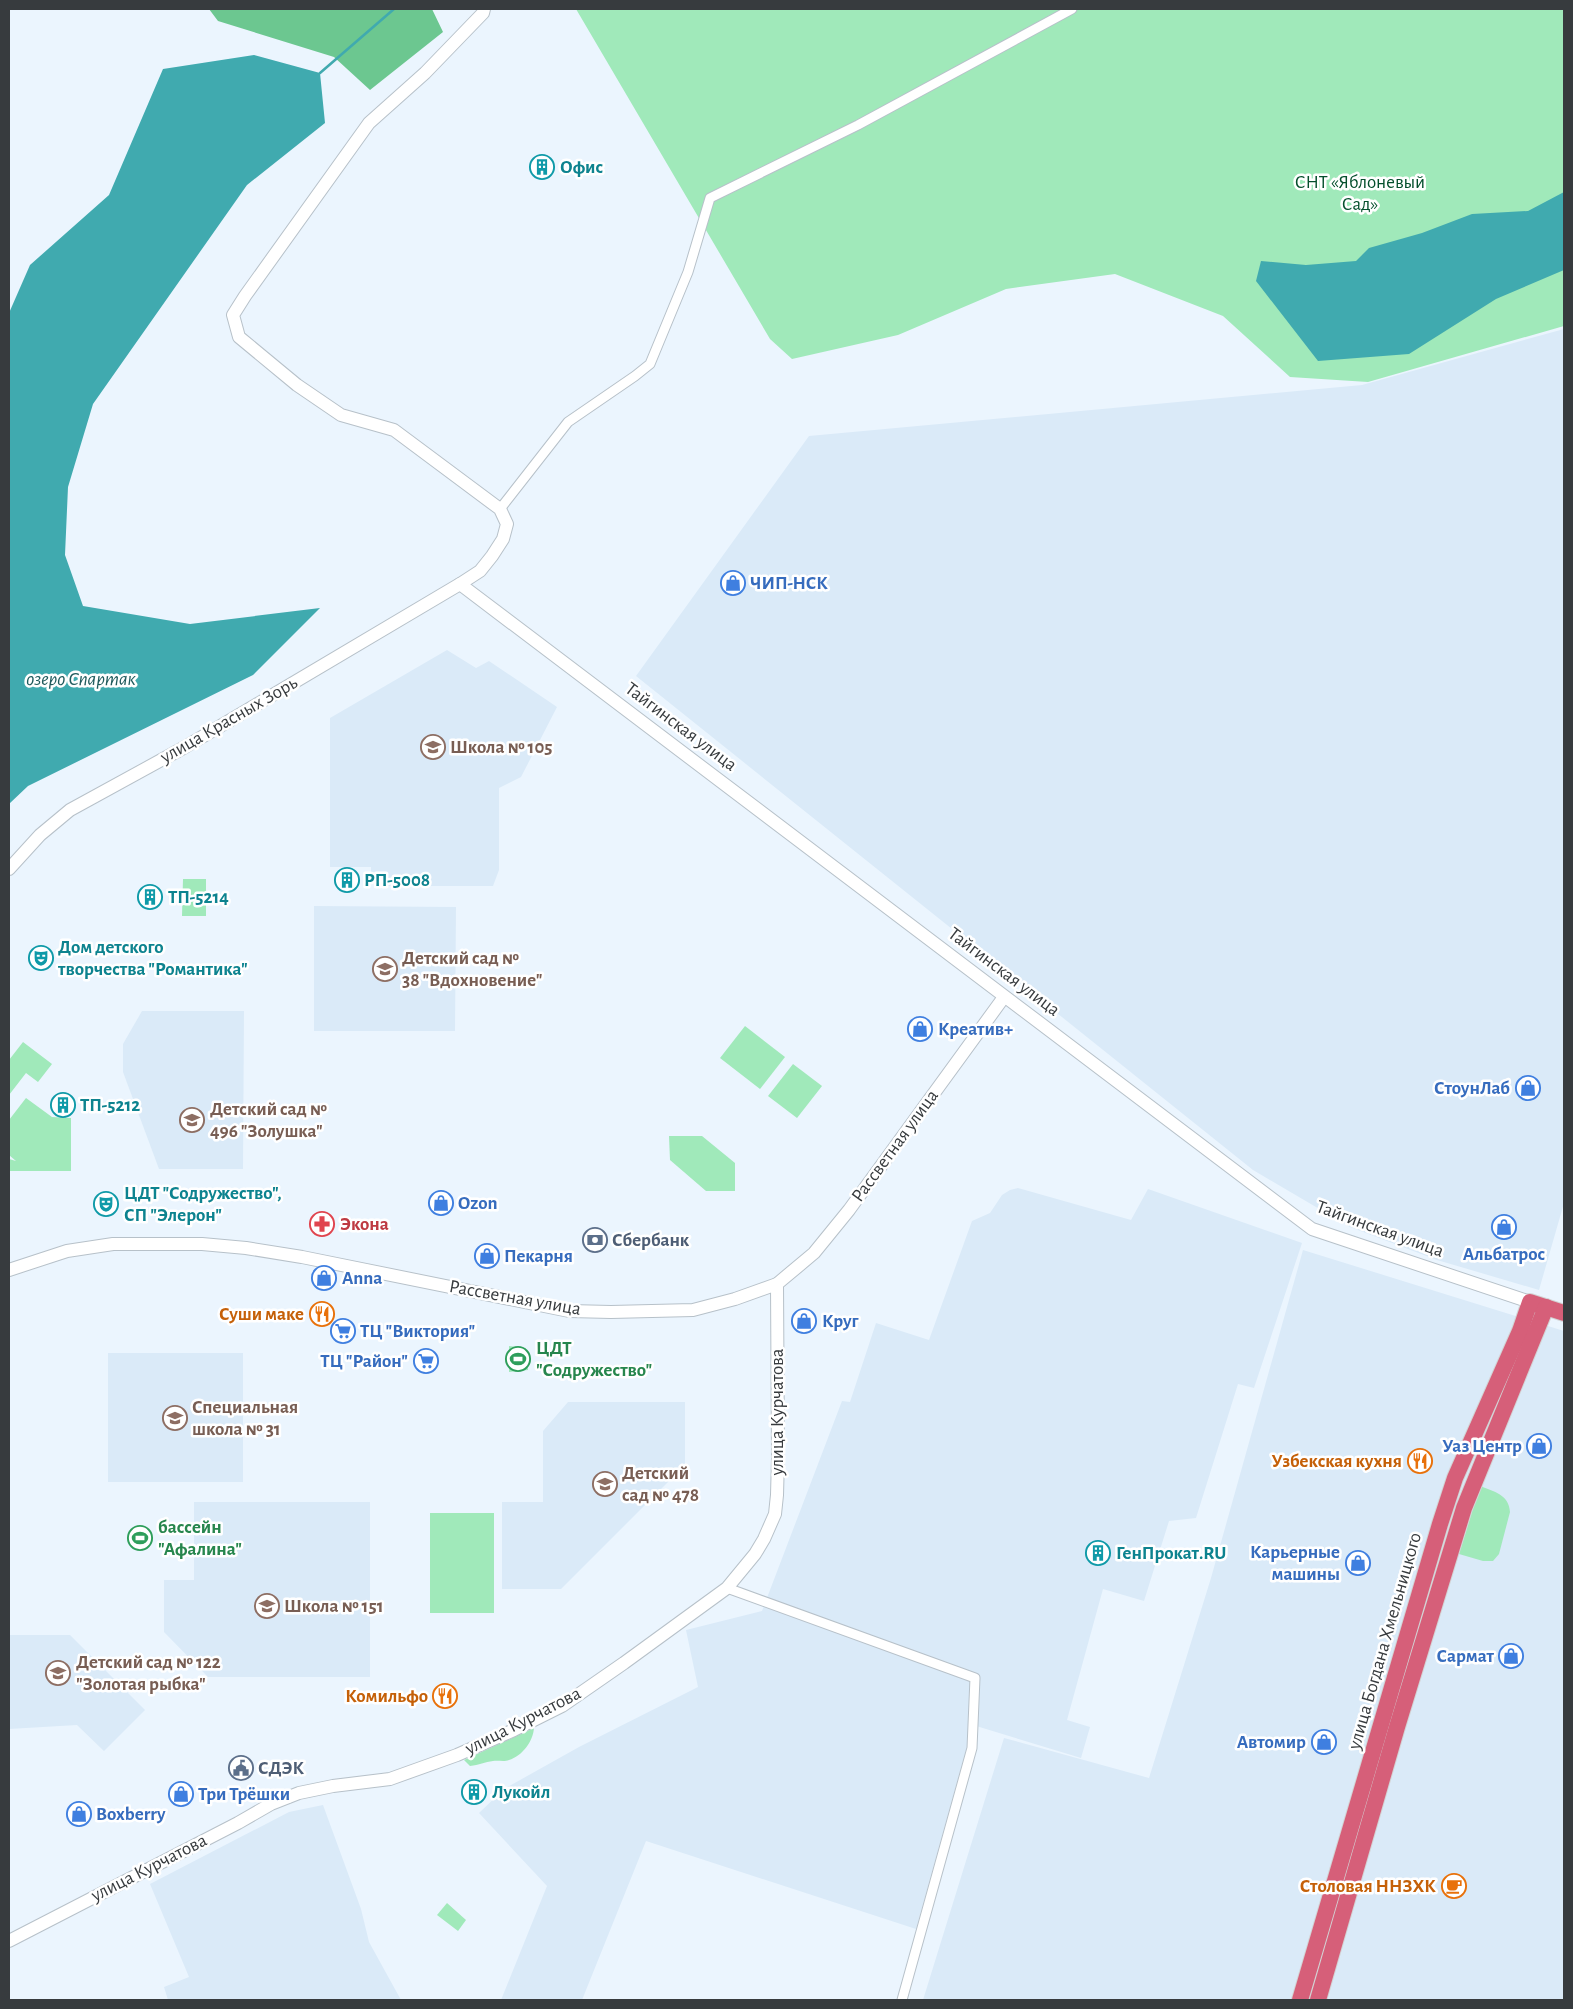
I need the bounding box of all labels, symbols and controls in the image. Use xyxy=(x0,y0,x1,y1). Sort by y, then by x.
building icon: Офис xyxy=(529,154,555,180)
place label: Офис xyxy=(560,158,604,177)
park label: СНТ «Яблоневый Сад» xyxy=(1295,173,1425,214)
shop icon: ЧИП-НСК xyxy=(720,570,746,596)
place label: ЧИП-НСК xyxy=(750,574,828,593)
water label: озеро Спартак xyxy=(26,669,137,689)
street label: улица Красных Зорь xyxy=(156,673,301,767)
street label: Тайгинская улица xyxy=(622,679,741,775)
school or university icon: Школа № 105 xyxy=(420,734,446,760)
place label: Школа № 105 xyxy=(450,738,553,757)
building icon: РП-5008 xyxy=(334,867,360,893)
place label: РП-5008 xyxy=(364,871,430,890)
building icon: ТП-5214 xyxy=(137,884,163,910)
place label: ТП-5214 xyxy=(168,888,229,907)
street label: Тайгинская улица xyxy=(945,924,1064,1020)
place label: Дом детского творчества "Романтика" xyxy=(57,938,248,979)
theatre icon: Дом детского творчества "Романтика" xyxy=(28,945,54,971)
place label: Детский сад № 38 "Вдохновение" xyxy=(402,949,543,990)
school or university icon: Детский сад № 38 "Вдохновение" xyxy=(372,956,398,982)
shop icon: Креатив+ xyxy=(907,1016,933,1042)
place label: Креатив+ xyxy=(938,1020,1013,1039)
shop icon: СтоунЛаб xyxy=(1515,1075,1541,1101)
place label: СтоунЛаб xyxy=(1434,1079,1510,1098)
street label: Рассветная улица xyxy=(848,1086,942,1206)
building icon: ТП-5212 xyxy=(50,1092,76,1118)
place label: ТП-5212 xyxy=(80,1096,140,1115)
place label: Детский сад № 496 "Золушка" xyxy=(210,1100,327,1141)
school or university icon: Детский сад № 496 "Золушка" xyxy=(179,1107,205,1133)
place label: ЦДТ "Содружество", СП "Элерон" xyxy=(124,1184,282,1225)
shop icon: Ozon xyxy=(428,1190,454,1216)
theatre icon: ЦДТ "Содружество", СП "Элерон" xyxy=(93,1191,119,1217)
place label: Ozon xyxy=(458,1194,497,1213)
street label: Тайгинская улица xyxy=(1314,1197,1447,1261)
pharmacy icon: Экона xyxy=(309,1211,335,1237)
shop icon: Альбатрос xyxy=(1491,1214,1517,1240)
place label: Экона xyxy=(340,1215,389,1234)
bank icon: Сбербанк xyxy=(582,1227,608,1253)
place label: Сбербанк xyxy=(612,1231,690,1250)
shop icon: Пекарня xyxy=(474,1243,500,1269)
place label: Альбатрос xyxy=(1463,1245,1546,1264)
place label: Пекарня xyxy=(504,1247,573,1266)
shop icon: Anna xyxy=(311,1265,337,1291)
place label: Anna xyxy=(342,1269,382,1288)
street label: Рассветная улица xyxy=(447,1277,583,1319)
restaurant icon: Суши маке xyxy=(309,1301,335,1327)
place label: Суши маке xyxy=(219,1305,304,1324)
shop icon: Круг xyxy=(791,1308,817,1334)
place label: Круг xyxy=(822,1312,860,1331)
supermarket icon: ТЦ "Виктория" xyxy=(330,1318,356,1344)
place label: ТЦ "Виктория" xyxy=(360,1322,475,1341)
place label: ЦДТ "Содружество" xyxy=(536,1339,652,1380)
sports icon: ЦДТ "Содружество" xyxy=(505,1346,531,1372)
supermarket icon: ТЦ "Район" xyxy=(413,1348,439,1374)
street label: улица Курчатова xyxy=(768,1348,787,1477)
place label: ТЦ "Район" xyxy=(320,1352,408,1371)
place label: Специальная школа № 31 xyxy=(192,1398,298,1439)
school or university icon: Специальная школа № 31 xyxy=(162,1405,188,1431)
shop icon: Уаз Центр xyxy=(1526,1433,1552,1459)
place label: Уаз Центр xyxy=(1442,1437,1522,1456)
restaurant icon: Узбекская кухня xyxy=(1407,1448,1433,1474)
place label: Узбекская кухня xyxy=(1272,1452,1402,1471)
place label: Детский сад № 478 xyxy=(622,1464,699,1505)
school or university icon: Детский сад № 478 xyxy=(592,1471,618,1497)
place label: бассейн "Афалина" xyxy=(158,1518,242,1559)
sports icon: бассейн "Афалина" xyxy=(127,1525,153,1551)
street label: улица Богдана Хмельницкого xyxy=(1345,1530,1425,1753)
building icon: ГенПрокат.RU xyxy=(1085,1540,1111,1566)
place label: Карьерные машины xyxy=(1250,1543,1340,1584)
place label: ГенПрокат.RU xyxy=(1116,1544,1226,1563)
shop icon: Карьерные машины xyxy=(1345,1550,1371,1576)
school or university icon: Школа № 151 xyxy=(254,1593,280,1619)
place label: Школа № 151 xyxy=(284,1597,383,1616)
shop icon: Сармат xyxy=(1498,1643,1524,1669)
place label: Сармат xyxy=(1436,1647,1495,1666)
place label: Детский сад № 122 "Золотая рыбка" xyxy=(76,1653,221,1694)
school or university icon: Детский сад № 122 "Золотая рыбка" xyxy=(45,1660,71,1686)
restaurant icon: Комильфо xyxy=(432,1683,458,1709)
street label: улица Курчатова xyxy=(461,1684,584,1759)
place label: Комильфо xyxy=(345,1687,428,1706)
shop icon: Автомир xyxy=(1311,1729,1337,1755)
place label: Автомир xyxy=(1237,1733,1306,1752)
public building icon: СДЭК xyxy=(228,1755,254,1781)
place label: СДЭК xyxy=(258,1759,305,1778)
building icon: Лукойл xyxy=(461,1779,487,1805)
shop icon: Три Трёшки xyxy=(168,1781,194,1807)
place label: Лукойл xyxy=(492,1783,550,1802)
place label: Три Трёшки xyxy=(198,1785,290,1804)
shop icon: Boxberry xyxy=(66,1801,92,1827)
place label: Boxberry xyxy=(96,1805,166,1824)
street label: улица Курчатова xyxy=(87,1831,210,1906)
cafe icon: Столовая ННЗХК xyxy=(1441,1873,1467,1899)
place label: Столовая ННЗХК xyxy=(1300,1877,1436,1896)

